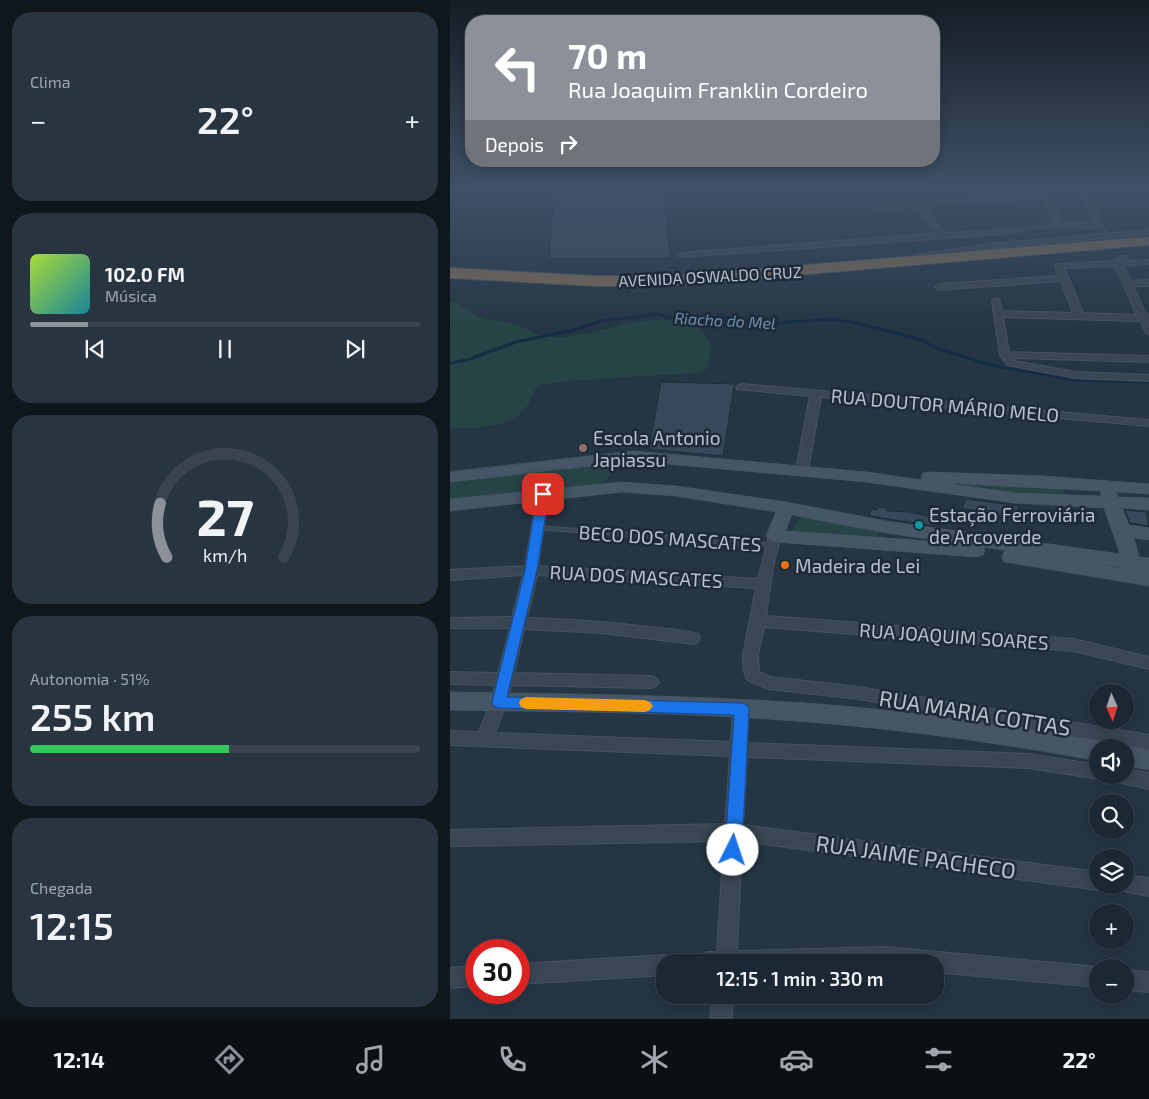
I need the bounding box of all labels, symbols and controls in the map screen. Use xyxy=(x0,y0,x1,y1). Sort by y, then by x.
text: 70 m xyxy=(568,34,647,76)
icon: left xyxy=(485,35,550,100)
text: Clima xyxy=(30,72,71,91)
text: Rua Joaquim Franklin Cordeiro xyxy=(568,76,868,102)
text: 22° xyxy=(197,96,254,142)
text: − xyxy=(30,103,46,137)
text: + xyxy=(405,103,420,137)
icon: right xyxy=(554,130,582,158)
text: Depois xyxy=(485,133,544,156)
street label: AVENIDA OSWALDO CRUZ xyxy=(618,262,802,290)
text: 102.0 FM xyxy=(105,263,185,286)
text: Música xyxy=(105,286,157,305)
water label: Riacho do Mel xyxy=(674,308,776,332)
icon: previous xyxy=(81,335,109,363)
icon: pause xyxy=(211,335,239,363)
icon: next xyxy=(341,335,369,363)
street label: RUA DOUTOR MÁRIO MELO xyxy=(830,384,1060,426)
place label: Escola Antonio Japiassu xyxy=(593,426,721,471)
marker: Escola Antonio Japiassu xyxy=(577,442,589,454)
pin xyxy=(522,473,564,515)
icon: arrive xyxy=(529,480,557,508)
text: 27 xyxy=(196,484,254,546)
place label: Estação Ferroviária de Arcoverde xyxy=(929,503,1096,548)
marker: Estação Ferroviária de Arcoverde xyxy=(913,519,925,531)
street label: BECO DOS MASCATES xyxy=(578,520,762,556)
text: km/h xyxy=(203,544,247,566)
place label: Madeira de Lei xyxy=(795,554,920,577)
marker: Madeira de Lei xyxy=(779,559,791,571)
street label: RUA DOS MASCATES xyxy=(549,560,723,592)
street label: RUA JOAQUIM SOARES xyxy=(859,618,1049,654)
text: Autonomia · 51% xyxy=(30,669,150,688)
street label: RUA MARIA COTTAS xyxy=(877,684,1073,740)
north arrow xyxy=(1089,684,1134,729)
map controls xyxy=(1089,684,1134,1004)
text: 255 km xyxy=(30,693,155,739)
button: sound xyxy=(1089,739,1134,784)
button: search xyxy=(1089,794,1134,839)
position arrow xyxy=(706,823,758,875)
street label: RUA JAIME PACHECO xyxy=(814,829,1018,883)
button: layers xyxy=(1089,849,1134,894)
text: Chegada xyxy=(30,878,93,897)
text: 12:15 xyxy=(30,902,114,948)
button: + xyxy=(1089,904,1134,949)
speed limit sign: 30 xyxy=(465,939,530,1004)
button: − xyxy=(1089,959,1134,1004)
text: 12:15 · 1 min · 330 m xyxy=(717,967,883,990)
icon: directions xyxy=(212,1042,247,1077)
icon: music xyxy=(353,1042,388,1077)
icon: phone xyxy=(495,1042,530,1077)
icon: climate xyxy=(637,1042,672,1077)
icon: car xyxy=(779,1042,814,1077)
icon: filters xyxy=(921,1042,956,1077)
text: 12:14 xyxy=(53,1046,105,1072)
text: 22° xyxy=(1062,1046,1096,1072)

